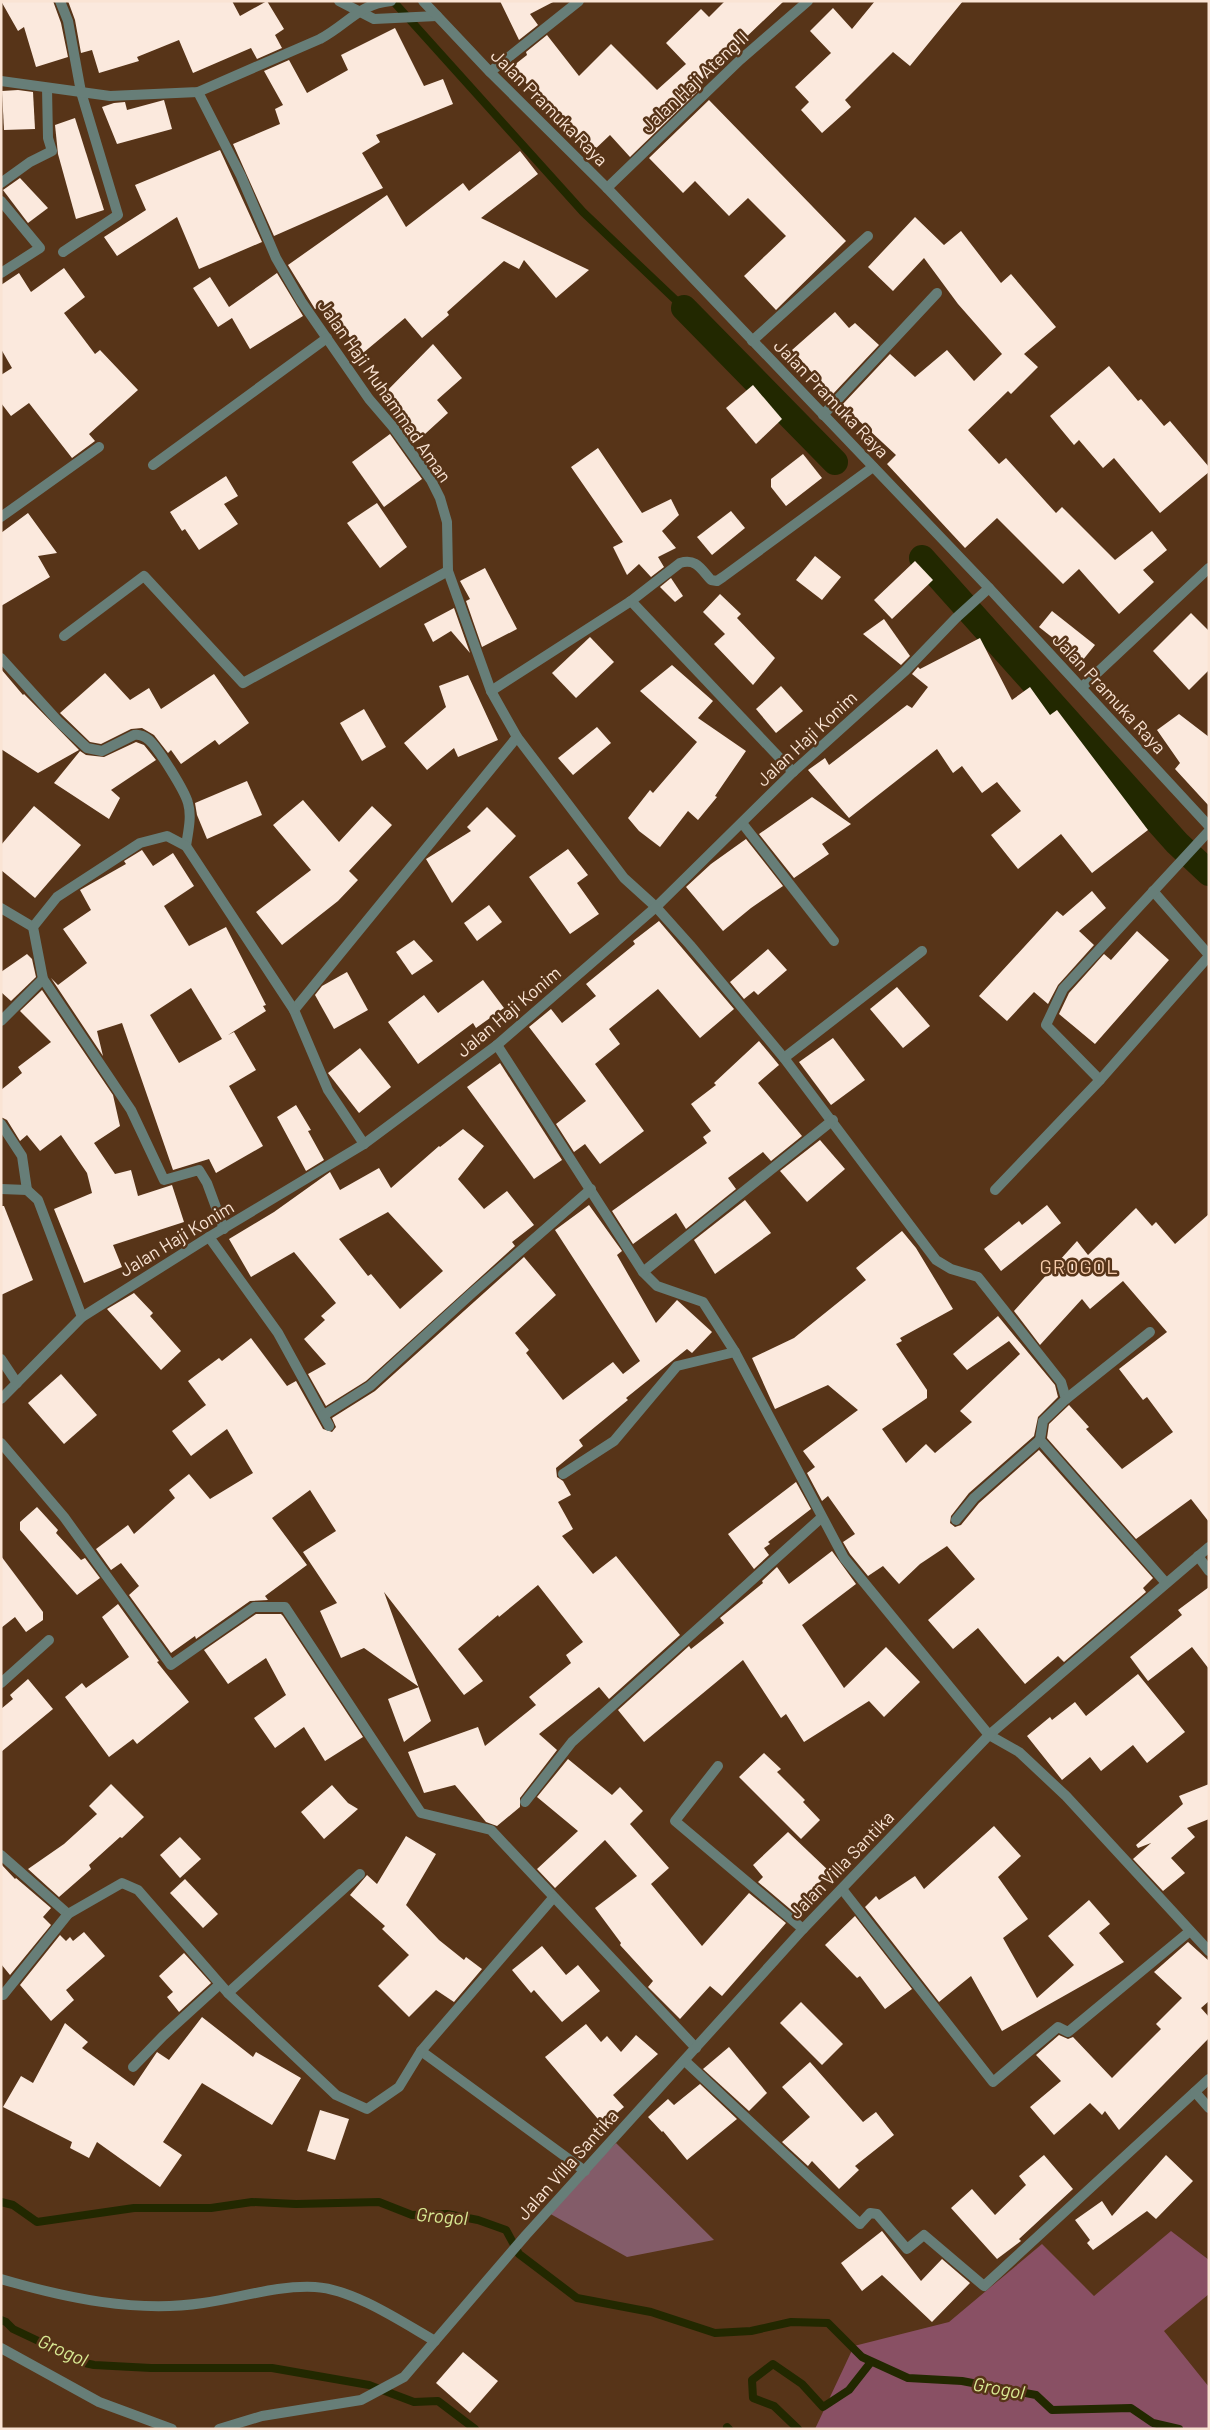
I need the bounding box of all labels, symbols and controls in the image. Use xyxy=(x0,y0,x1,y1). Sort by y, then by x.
street label: Jalan Haji Ateng II xyxy=(636,26,753,137)
street label: Jalan Pramuka Raya xyxy=(487,44,613,170)
street label: Jalan Haji Muhammad Aman xyxy=(313,295,456,486)
street label: Jalan Pramuka Raya xyxy=(770,334,894,462)
street label: Jalan Pramuka Raya xyxy=(1048,629,1171,758)
street label: Jalan Haji Konim xyxy=(751,686,861,790)
street label: Jalan Haji Konim xyxy=(452,961,565,1061)
street label: Jalan Haji Konim xyxy=(115,1195,238,1281)
district label: GROGOL xyxy=(1040,1254,1119,1278)
street label: Jalan Villa Santika xyxy=(784,1806,898,1923)
street label: Jalan Villa Santika xyxy=(512,2105,623,2224)
water label: Grogol xyxy=(415,2202,470,2229)
water label: Grogol xyxy=(35,2328,92,2371)
water label: Grogol xyxy=(971,2372,1027,2403)

